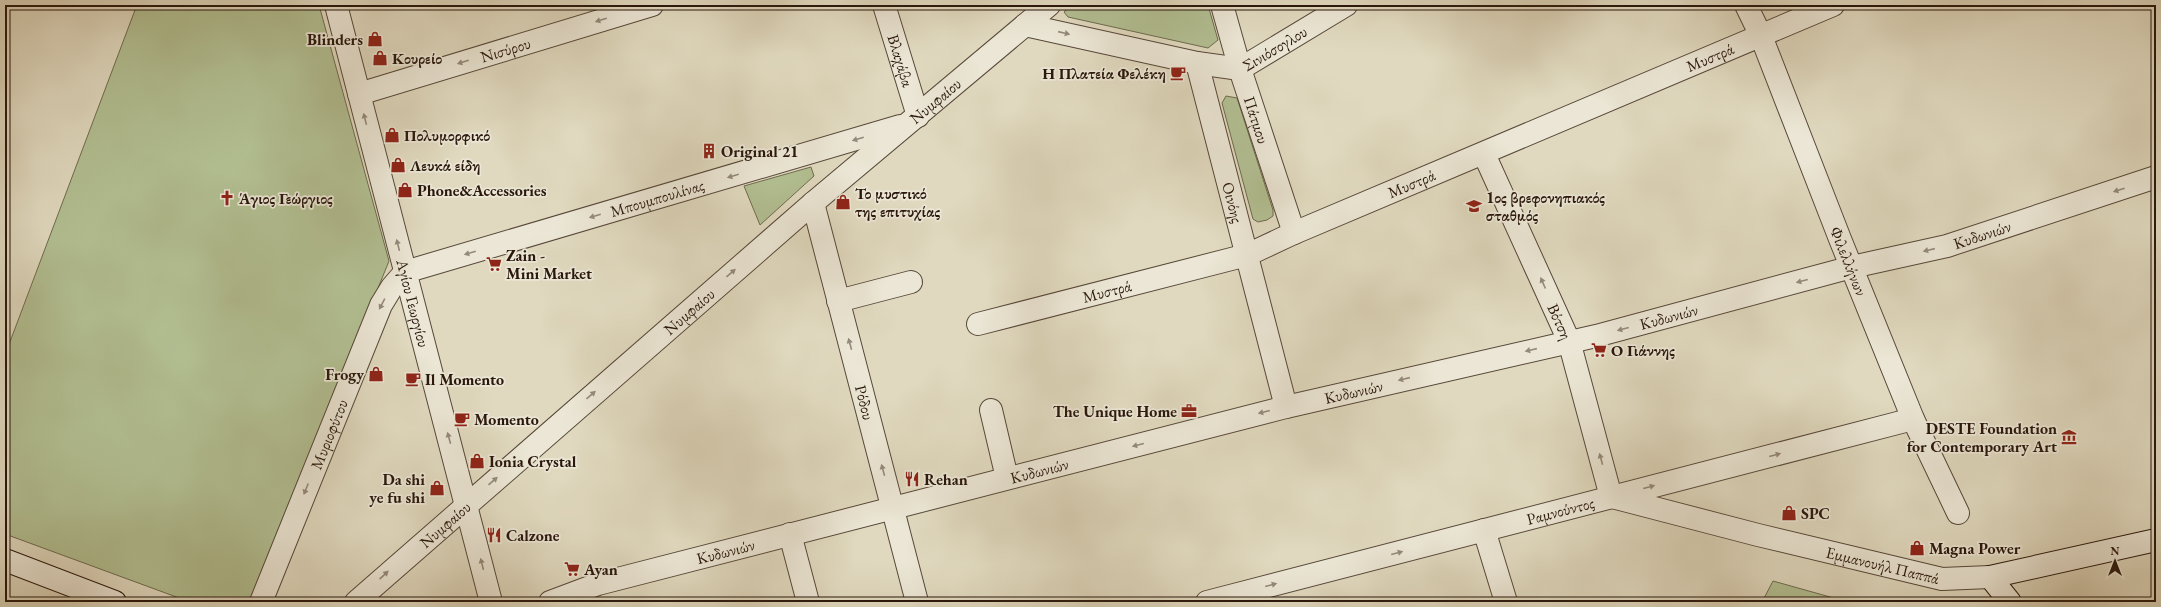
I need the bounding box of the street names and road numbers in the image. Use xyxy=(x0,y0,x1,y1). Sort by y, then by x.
street label: Σινιόσογλου xyxy=(1239,21,1311,76)
street label: Νισύρου xyxy=(478,32,533,68)
street label: Βλαχάβα xyxy=(883,32,919,90)
street label: Μυστρά xyxy=(1683,38,1738,77)
street label: Νυμφαίου xyxy=(905,73,966,129)
street label: Πάτμου xyxy=(1239,93,1274,147)
street label: Μυστρά xyxy=(1385,164,1439,203)
street label: Μπουμπουλίνας xyxy=(608,174,707,222)
street label: Οινόης xyxy=(1217,180,1248,226)
street label: Κυδωνιών xyxy=(1951,216,2014,254)
street label: Φιλελλήνων xyxy=(1825,223,1872,299)
street label: Αγίου Γεωργίου xyxy=(391,256,434,350)
street label: Μυστρά xyxy=(1080,275,1134,308)
street label: Νυμφαίου xyxy=(659,284,719,340)
street label: Κυδωνιών xyxy=(1637,299,1700,335)
street label: Βότση xyxy=(1542,300,1577,343)
street label: Κυδωνιών xyxy=(1322,375,1385,409)
street label: Ρόδου xyxy=(850,383,879,422)
street label: Μυριοφύτου xyxy=(306,396,353,473)
street label: Κυδωνιών xyxy=(1008,453,1071,488)
street label: Ραμνούντος xyxy=(1524,492,1597,530)
street label: Νυμφαίου xyxy=(415,497,475,553)
street label: Κυδωνιών xyxy=(694,534,757,569)
street label: Εμμανουήλ Παππά xyxy=(1824,542,1942,589)

